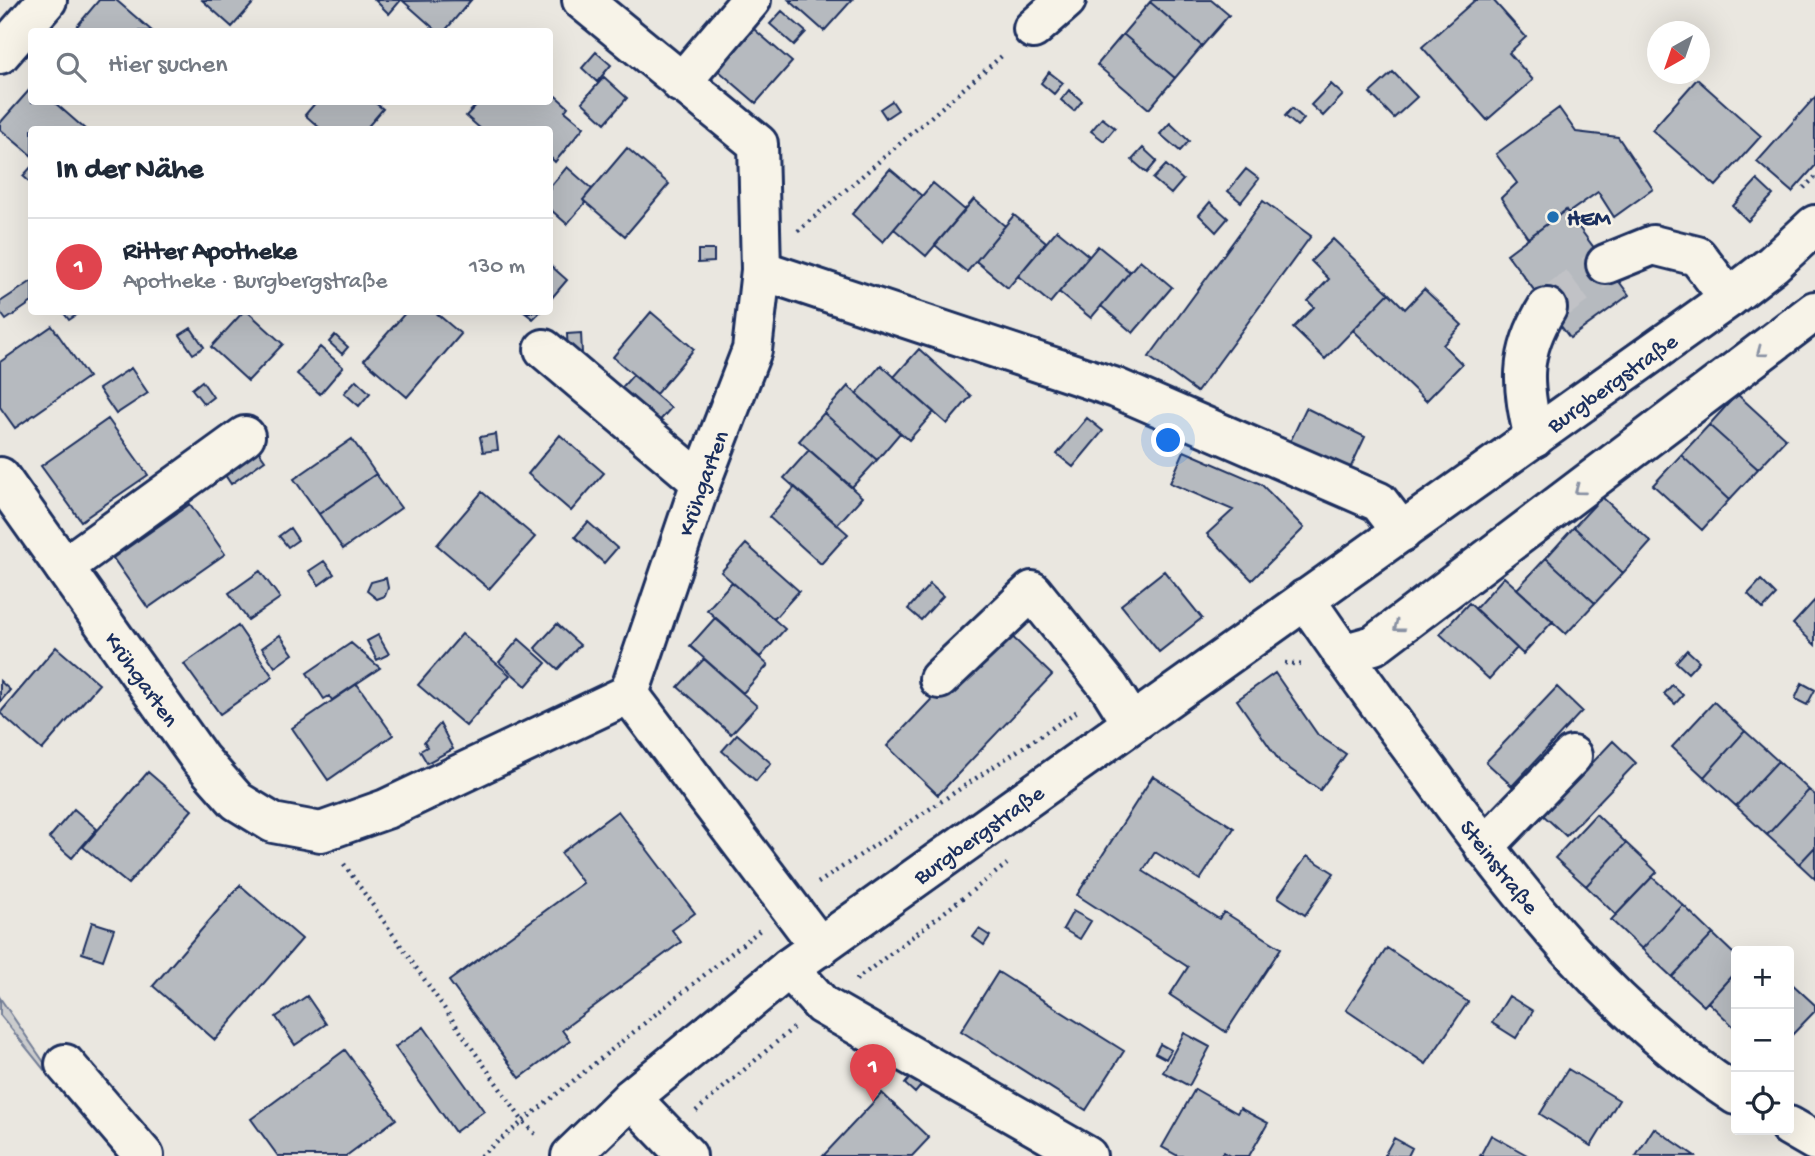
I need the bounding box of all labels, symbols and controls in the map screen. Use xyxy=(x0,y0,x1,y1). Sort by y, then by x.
north arrow xyxy=(1647,21,1710,84)
search box xyxy=(28,28,553,105)
icon: search xyxy=(52,48,90,86)
text: Hier suchen xyxy=(108,51,228,82)
text: In der Nähe xyxy=(56,154,203,189)
place label: HEM xyxy=(1567,207,1611,234)
marker: HEM xyxy=(1545,209,1561,225)
text: Ritter Apotheke xyxy=(123,238,297,269)
text: 1 xyxy=(74,254,84,281)
text: 130 m xyxy=(469,254,525,281)
text: Apotheke · Burgbergstraße xyxy=(123,269,387,296)
street label: Burgbergstraße xyxy=(1542,328,1685,441)
one-way arrow xyxy=(1756,344,1768,356)
your location xyxy=(1151,423,1185,457)
street label: Krühgarten xyxy=(674,427,737,540)
one-way arrow xyxy=(1575,481,1587,494)
one-way arrow xyxy=(1394,619,1406,632)
street label: Krühgarten xyxy=(97,628,183,733)
street label: Burgbergstraße xyxy=(909,780,1051,892)
street label: Steinstraße xyxy=(1452,816,1544,922)
map controls xyxy=(1731,946,1794,1135)
button: + xyxy=(1731,946,1794,1009)
button: − xyxy=(1731,1009,1794,1072)
pin: 1 xyxy=(850,1044,896,1102)
button: locate xyxy=(1731,1072,1794,1135)

